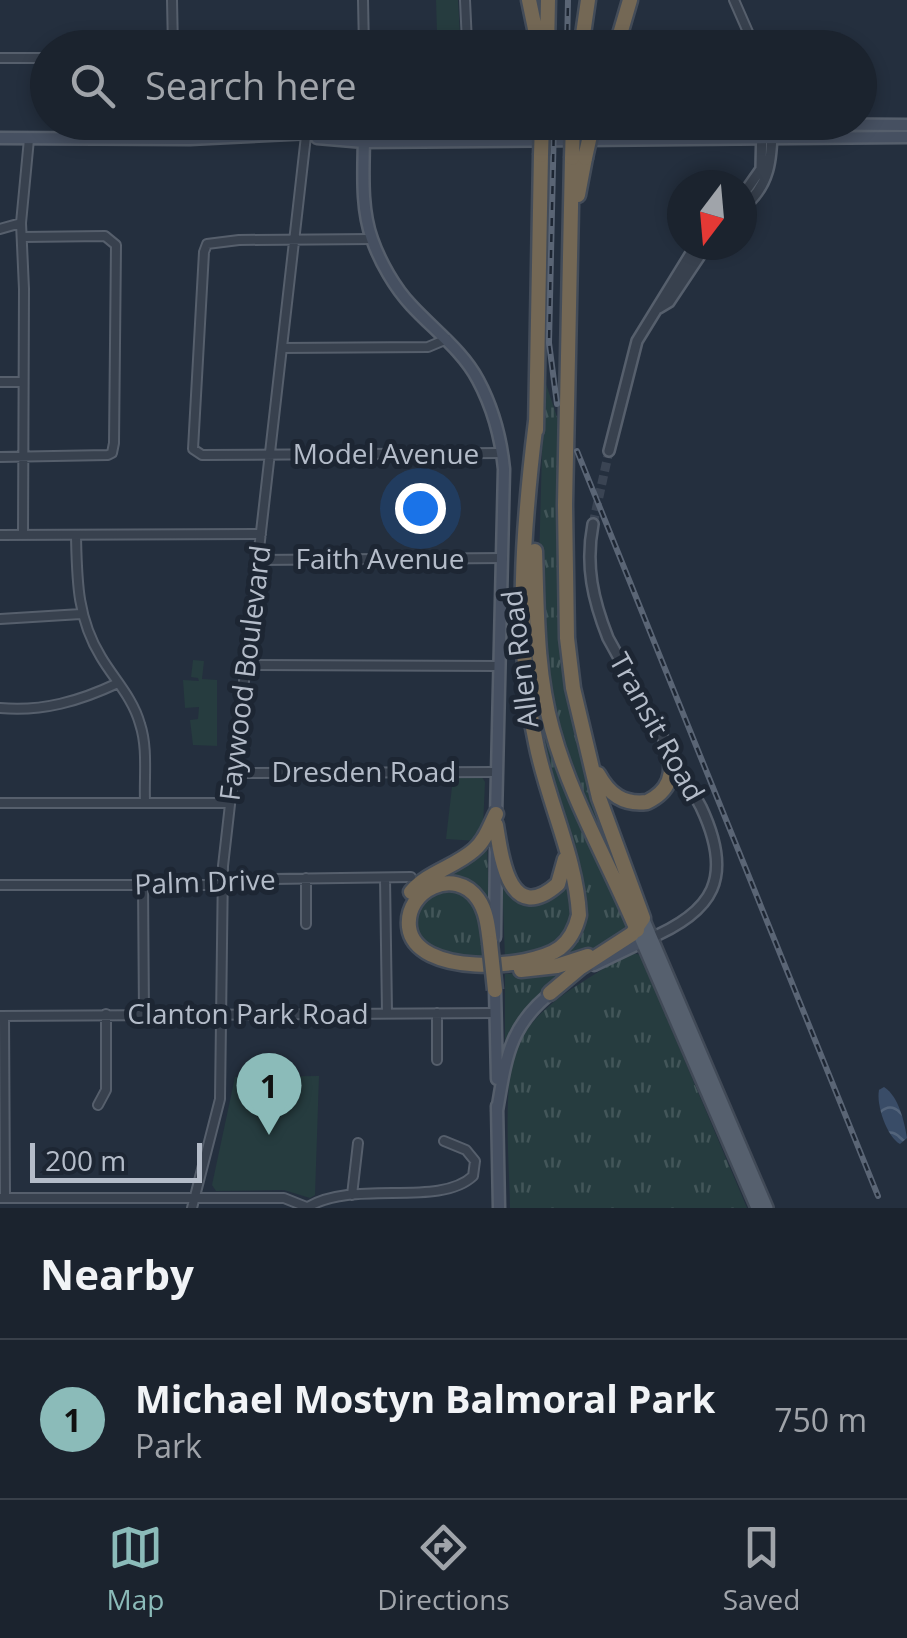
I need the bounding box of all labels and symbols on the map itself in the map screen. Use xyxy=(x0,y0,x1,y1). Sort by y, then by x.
north arrow xyxy=(667,170,757,260)
street label: Model Avenue xyxy=(293,434,479,472)
your location xyxy=(395,483,446,534)
street label: Faith Avenue xyxy=(296,539,464,577)
street label: Faywood Boulevard xyxy=(209,543,279,803)
street label: Allen Road xyxy=(492,588,546,730)
street label: Transit Road xyxy=(601,646,714,807)
street label: Dresden Road xyxy=(272,752,456,790)
street label: Palm Drive xyxy=(134,860,276,902)
street label: Clanton Park Road xyxy=(127,994,369,1032)
pin: 1 xyxy=(236,1052,302,1135)
scale bar xyxy=(30,1138,202,1182)

